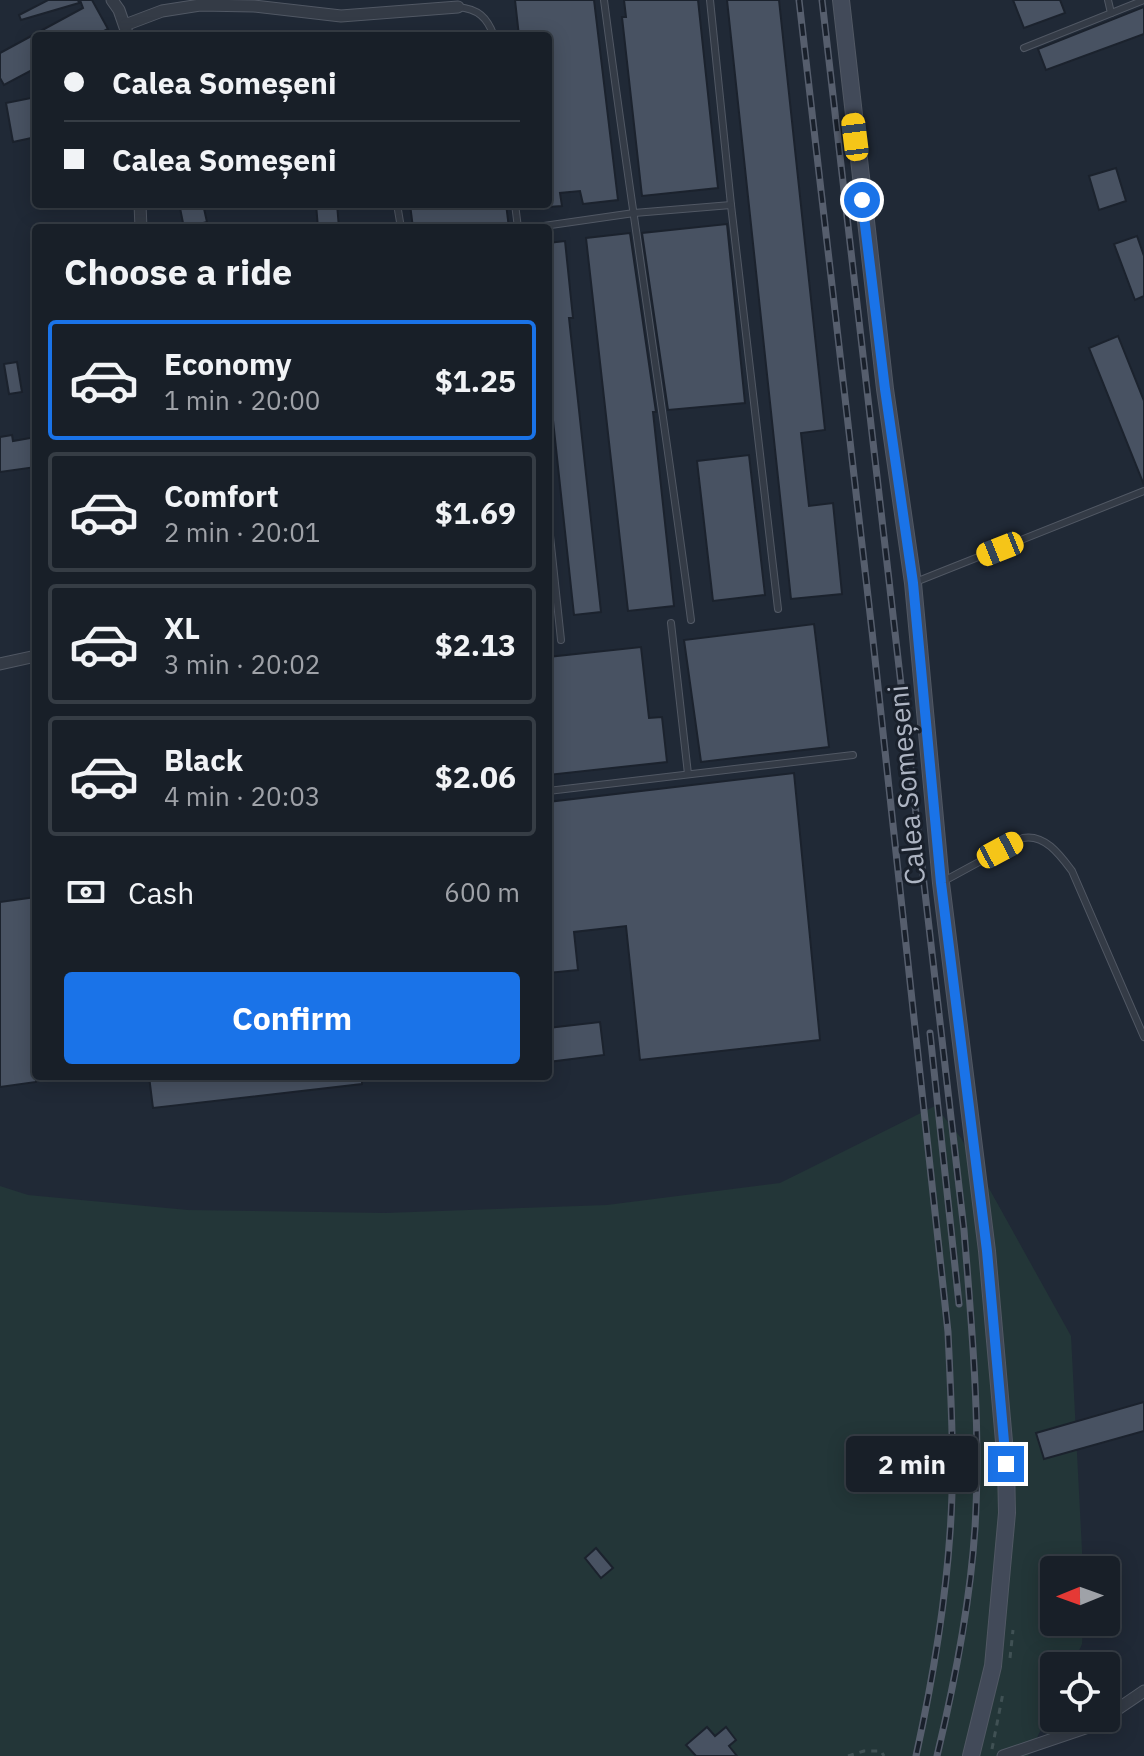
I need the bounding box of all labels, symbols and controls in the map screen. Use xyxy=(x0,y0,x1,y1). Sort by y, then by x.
text: Calea Someșeni xyxy=(112,63,336,102)
car xyxy=(840,112,870,162)
text: Calea Someșeni xyxy=(112,140,336,179)
route start xyxy=(844,182,880,218)
text: Choose a ride xyxy=(64,248,292,295)
icon: car xyxy=(68,344,140,416)
text: Economy xyxy=(164,344,292,383)
text: $1.25 xyxy=(435,361,516,400)
text: 1 min · 20:00 xyxy=(164,383,320,417)
icon: car xyxy=(68,476,140,548)
text: Comfort xyxy=(164,476,279,515)
text: $1.69 xyxy=(435,493,516,532)
text: 2 min · 20:01 xyxy=(164,515,320,549)
car xyxy=(973,529,1027,569)
icon: car xyxy=(68,608,140,680)
text: XL xyxy=(164,608,200,647)
text: $2.13 xyxy=(435,625,516,664)
text: 3 min · 20:02 xyxy=(164,647,320,681)
street label: Calea Someșeni xyxy=(879,683,933,887)
icon: car xyxy=(68,740,140,812)
text: Black xyxy=(164,740,243,779)
text: $2.06 xyxy=(435,757,516,796)
text: 4 min · 20:03 xyxy=(164,779,320,813)
car xyxy=(973,828,1027,872)
icon: cash xyxy=(64,870,108,914)
text: Cash xyxy=(128,873,194,912)
text: 600 m xyxy=(444,875,520,909)
button: Confirm xyxy=(64,972,520,1064)
callout: 2 min xyxy=(846,1436,978,1492)
route end xyxy=(988,1446,1024,1482)
text: 2 min xyxy=(878,1447,946,1481)
north arrow xyxy=(1040,1556,1120,1636)
map controls xyxy=(1040,1556,1120,1732)
button: locate xyxy=(1040,1652,1120,1732)

